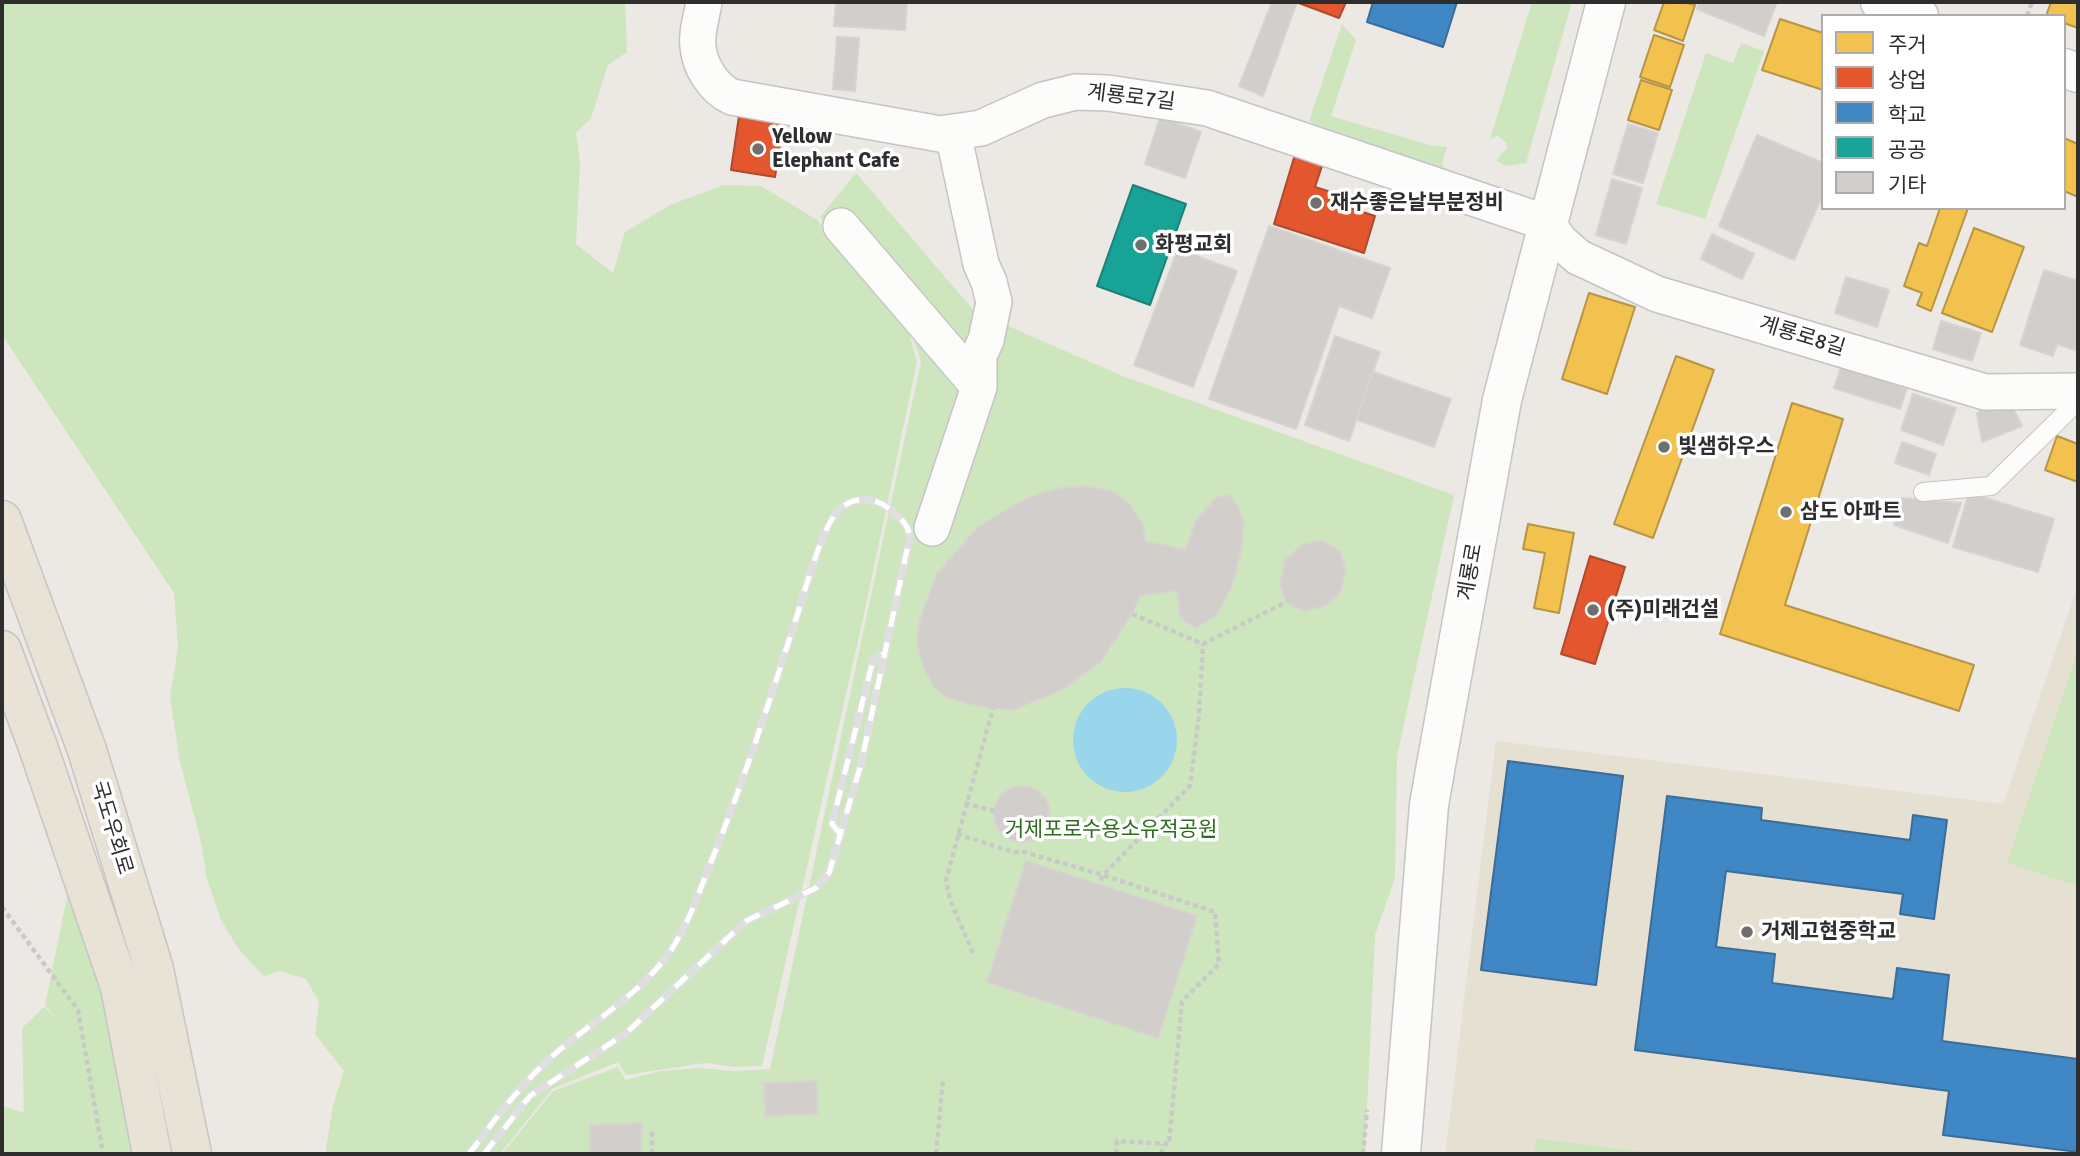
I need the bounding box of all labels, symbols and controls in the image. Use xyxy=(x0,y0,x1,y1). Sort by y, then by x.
legend xyxy=(1821,14,2066,210)
text: 주거 xyxy=(1888,32,1927,58)
text: 상업 xyxy=(1888,67,1927,93)
street label: 계룡로7길 xyxy=(1085,80,1177,116)
text: 학교 xyxy=(1888,102,1927,128)
place label: Yellow Elephant Cafe xyxy=(772,124,900,174)
text: 공공 xyxy=(1888,137,1927,163)
marker: Yellow Elephant Cafe xyxy=(750,141,766,157)
text: 기타 xyxy=(1888,172,1927,198)
place label: 재수좋은날부분정비 xyxy=(1330,190,1504,216)
marker: 재수좋은날부분정비 xyxy=(1308,195,1324,211)
place label: 화평교회 xyxy=(1155,232,1232,258)
marker: 화평교회 xyxy=(1133,237,1149,253)
street label: 계룡로8길 xyxy=(1756,312,1848,362)
place label: 빛샘하우스 xyxy=(1678,434,1775,460)
marker: 빛샘하우스 xyxy=(1656,439,1672,455)
place label: 삼도 아파트 xyxy=(1800,499,1901,525)
marker: 삼도 아파트 xyxy=(1778,504,1794,520)
street label: 계룡로 xyxy=(1454,541,1488,603)
place label: (주)미래건설 xyxy=(1607,597,1719,623)
marker: (주)미래건설 xyxy=(1585,602,1601,618)
street label: 국도우회로 xyxy=(85,778,137,878)
park label: 거제포로수용소유적공원 xyxy=(1005,817,1217,843)
place label: 거제고현중학교 xyxy=(1761,919,1896,945)
marker: 거제고현중학교 xyxy=(1739,924,1755,940)

